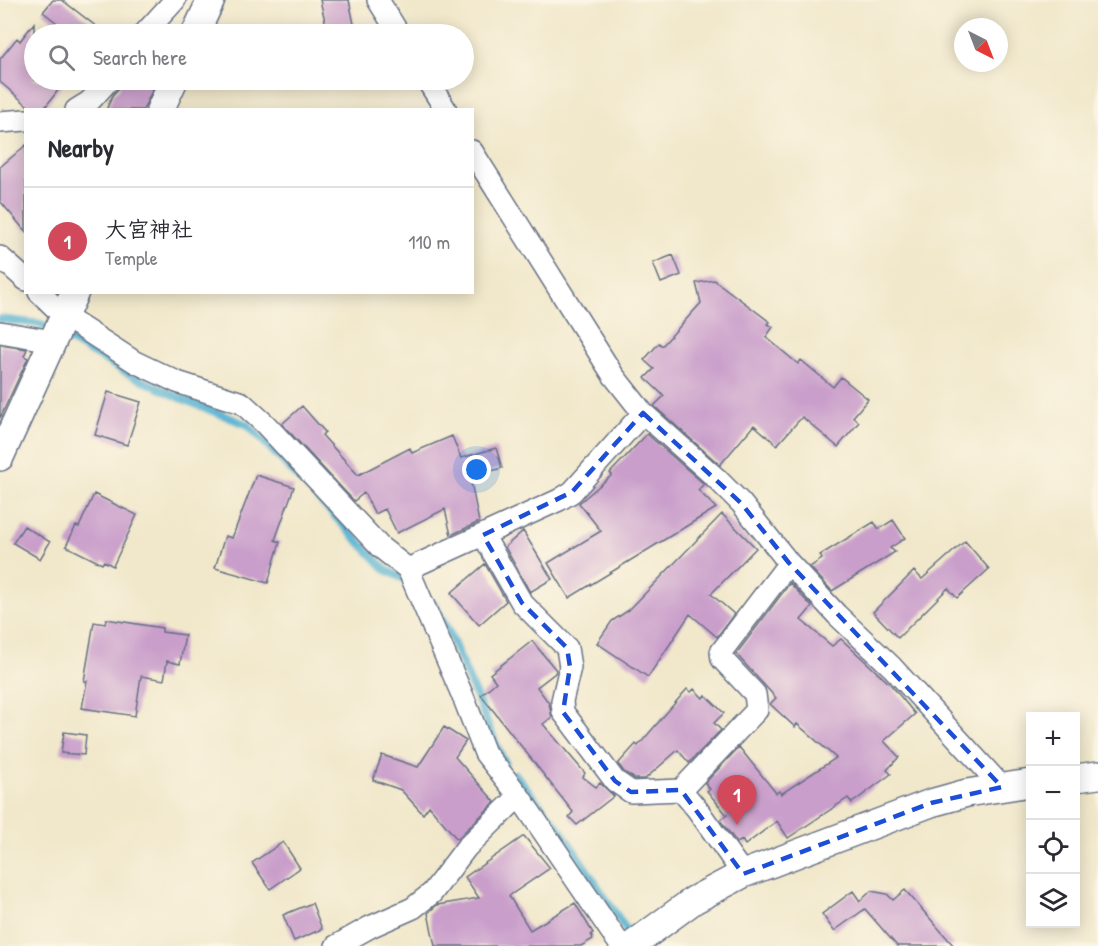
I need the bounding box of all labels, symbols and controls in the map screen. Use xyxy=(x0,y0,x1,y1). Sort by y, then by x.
north arrow xyxy=(954,18,1008,72)
search box xyxy=(24,24,474,90)
icon: search xyxy=(45,41,78,74)
text: Search here xyxy=(93,42,187,72)
text: Nearby xyxy=(48,130,114,165)
text: 大宮神社 xyxy=(105,214,193,244)
text: 1 xyxy=(64,228,71,255)
text: 110 m xyxy=(408,228,450,255)
text: Temple xyxy=(105,244,158,271)
your location xyxy=(462,455,491,484)
map controls xyxy=(1026,712,1080,928)
button: + xyxy=(1026,712,1080,766)
button: − xyxy=(1026,766,1080,820)
pin: 1 xyxy=(718,776,756,825)
button: locate xyxy=(1026,820,1080,874)
button: layers xyxy=(1026,874,1080,928)

